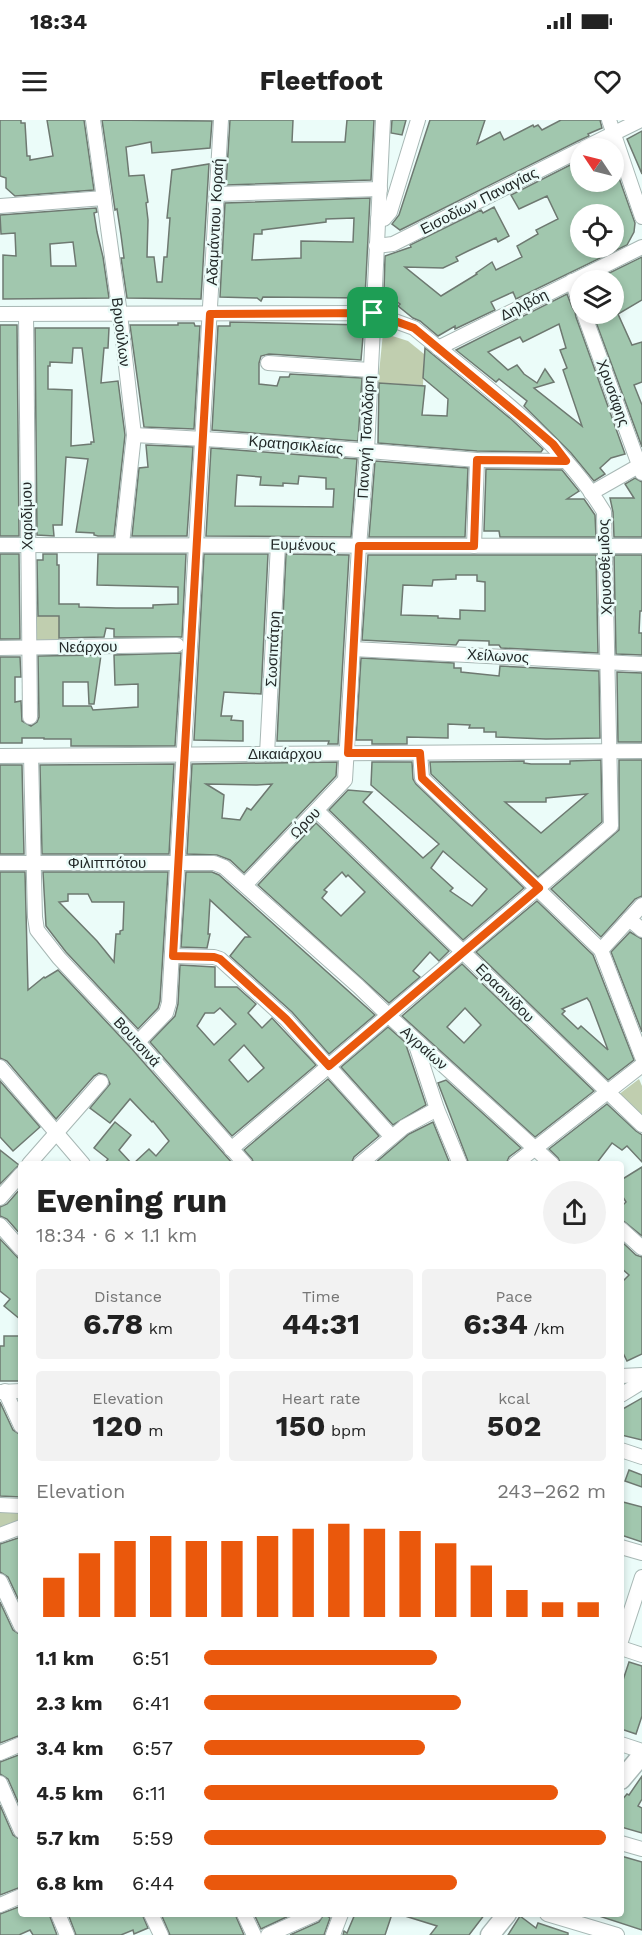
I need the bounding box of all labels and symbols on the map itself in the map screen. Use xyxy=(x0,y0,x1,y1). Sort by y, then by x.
north arrow xyxy=(570,138,624,192)
street label: Αδαμάντιου Κοραή xyxy=(203,158,227,286)
street label: Εισοδίων Παναγίας xyxy=(417,164,541,238)
street label: Δηλβόη xyxy=(497,285,551,325)
pin xyxy=(347,287,398,338)
street label: Βρυούλων xyxy=(108,296,134,368)
street label: Χρυσάφης xyxy=(593,357,633,429)
street label: Παναγή Τσαλδάρη xyxy=(354,375,378,499)
street label: Κρατησικλείας xyxy=(248,432,344,458)
street label: Χαριδίμου xyxy=(17,482,37,550)
street label: Χρυσοθέμιδος xyxy=(594,519,616,615)
street label: Ευμένους xyxy=(270,535,336,555)
street label: Σωσιπάτρη xyxy=(262,611,284,687)
street label: Νεάρχου xyxy=(58,637,118,657)
street label: Χείλωνος xyxy=(467,645,529,667)
street label: Δικαιάρχου xyxy=(248,745,322,763)
street label: Ώρου xyxy=(285,803,324,842)
street label: Φιλιππότου xyxy=(68,854,146,872)
street label: Ερασινίδου xyxy=(472,960,538,1026)
street label: Βουτσινά xyxy=(110,1013,164,1071)
street label: Αγραίων xyxy=(397,1022,451,1074)

